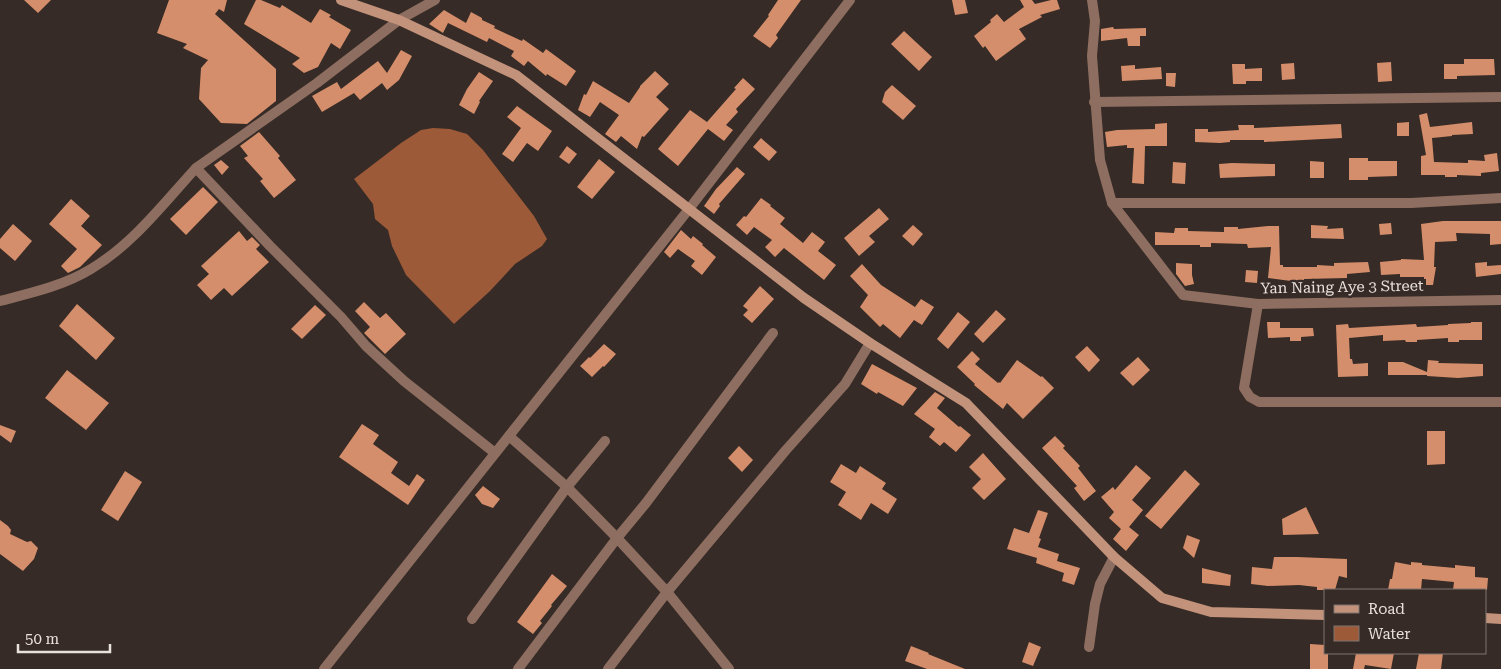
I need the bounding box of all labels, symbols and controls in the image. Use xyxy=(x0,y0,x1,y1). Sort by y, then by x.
street label: Yan Naing Aye 3 Street xyxy=(1260,277,1424,297)
legend xyxy=(1324,589,1486,654)
text: Road xyxy=(1368,600,1405,618)
scale bar xyxy=(18,622,110,654)
text: Water xyxy=(1368,625,1410,643)
text: 50 m xyxy=(25,630,60,648)

